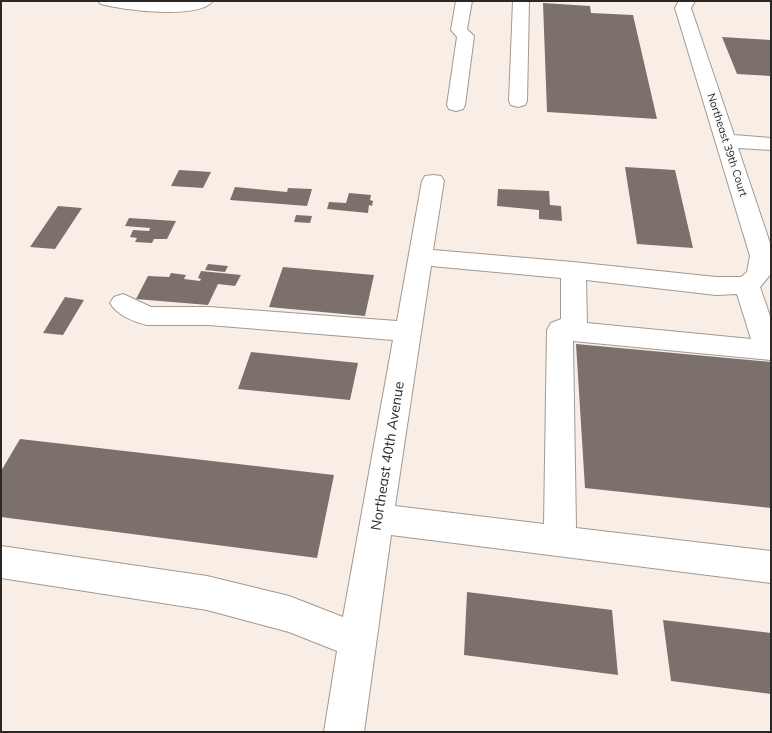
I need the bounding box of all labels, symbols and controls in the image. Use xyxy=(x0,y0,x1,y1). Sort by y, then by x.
street label: Northeast 39th Court xyxy=(704,92,750,198)
street label: Northeast 40th Avenue xyxy=(368,380,408,532)

